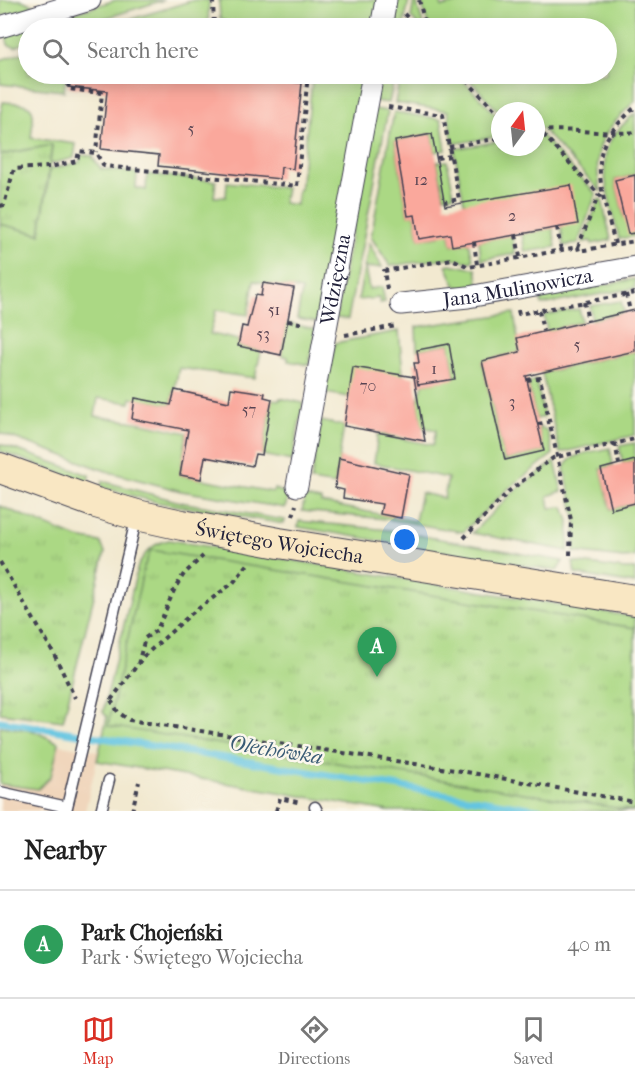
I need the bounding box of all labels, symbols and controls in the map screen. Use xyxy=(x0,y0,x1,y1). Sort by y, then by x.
search box xyxy=(18,18,617,84)
icon: search xyxy=(39,35,72,68)
text: Search here xyxy=(87,38,199,64)
north arrow xyxy=(491,102,545,156)
house number: 5 xyxy=(188,119,195,138)
house number: 12 xyxy=(414,170,428,189)
house number: 2 xyxy=(508,206,516,225)
street label: Wdzięczna xyxy=(316,231,355,328)
street label: Jana Mulinowicza xyxy=(440,264,595,312)
house number: 51 xyxy=(268,300,280,319)
house number: 53 xyxy=(256,324,270,343)
house number: 5 xyxy=(574,335,581,354)
house number: 1 xyxy=(431,359,437,378)
house number: 70 xyxy=(360,376,376,395)
house number: 3 xyxy=(509,392,515,411)
house number: 57 xyxy=(242,400,257,419)
street label: Świętego Wojciecha xyxy=(194,516,366,568)
your location xyxy=(390,525,419,554)
pin: A xyxy=(358,628,397,677)
water label: Olechówka xyxy=(228,731,324,769)
text: Nearby xyxy=(24,835,106,866)
text: Park Chojeński xyxy=(81,920,223,946)
text: A xyxy=(37,933,50,956)
text: 40 m xyxy=(567,933,611,956)
text: Park · Świętego Wojciecha xyxy=(81,946,303,969)
tab: Map xyxy=(82,1013,115,1068)
tab: Directions xyxy=(278,1013,350,1068)
tab: Saved xyxy=(514,1013,553,1068)

